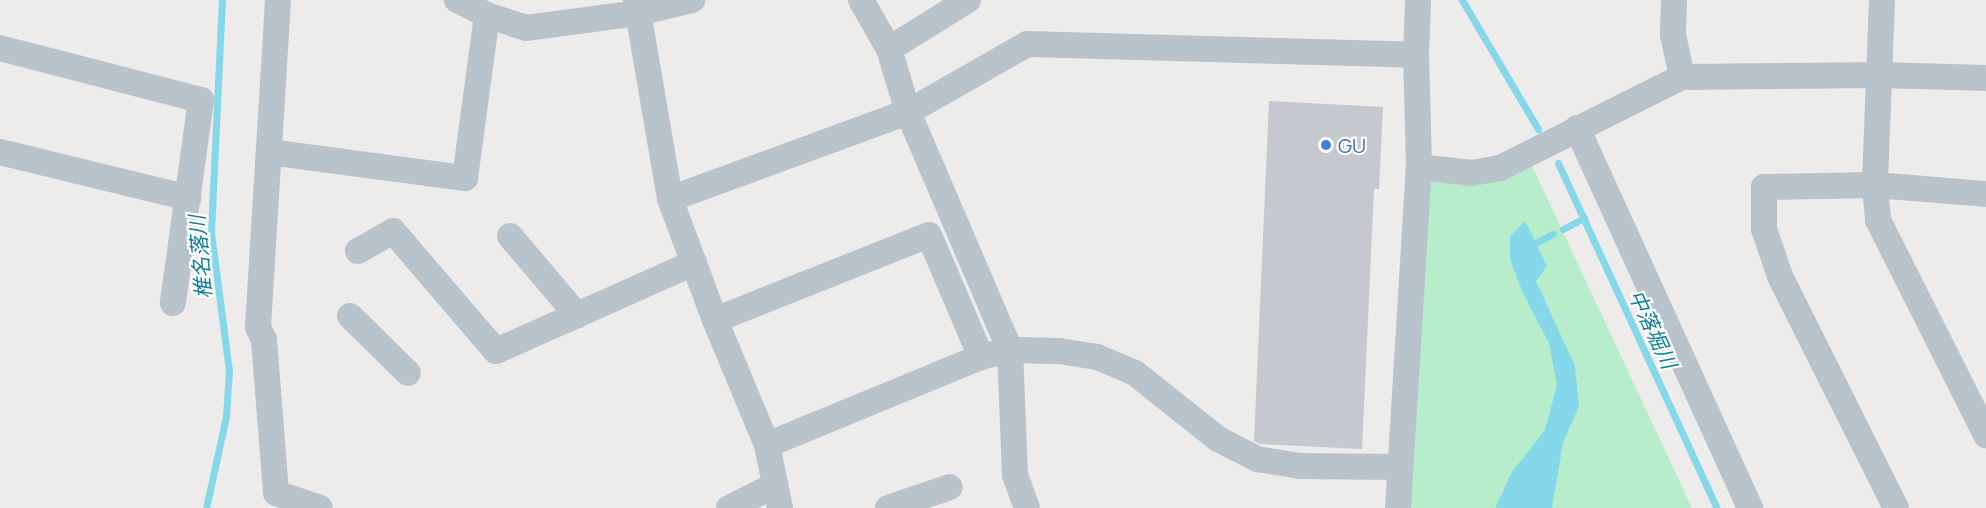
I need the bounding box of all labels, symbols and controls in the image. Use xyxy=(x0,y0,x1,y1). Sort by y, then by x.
place label: GU xyxy=(1338,133,1366,157)
marker: GU xyxy=(1319,138,1333,152)
water label: 椎名落川 xyxy=(184,214,216,300)
water label: 中落堀川 xyxy=(1624,286,1682,372)

